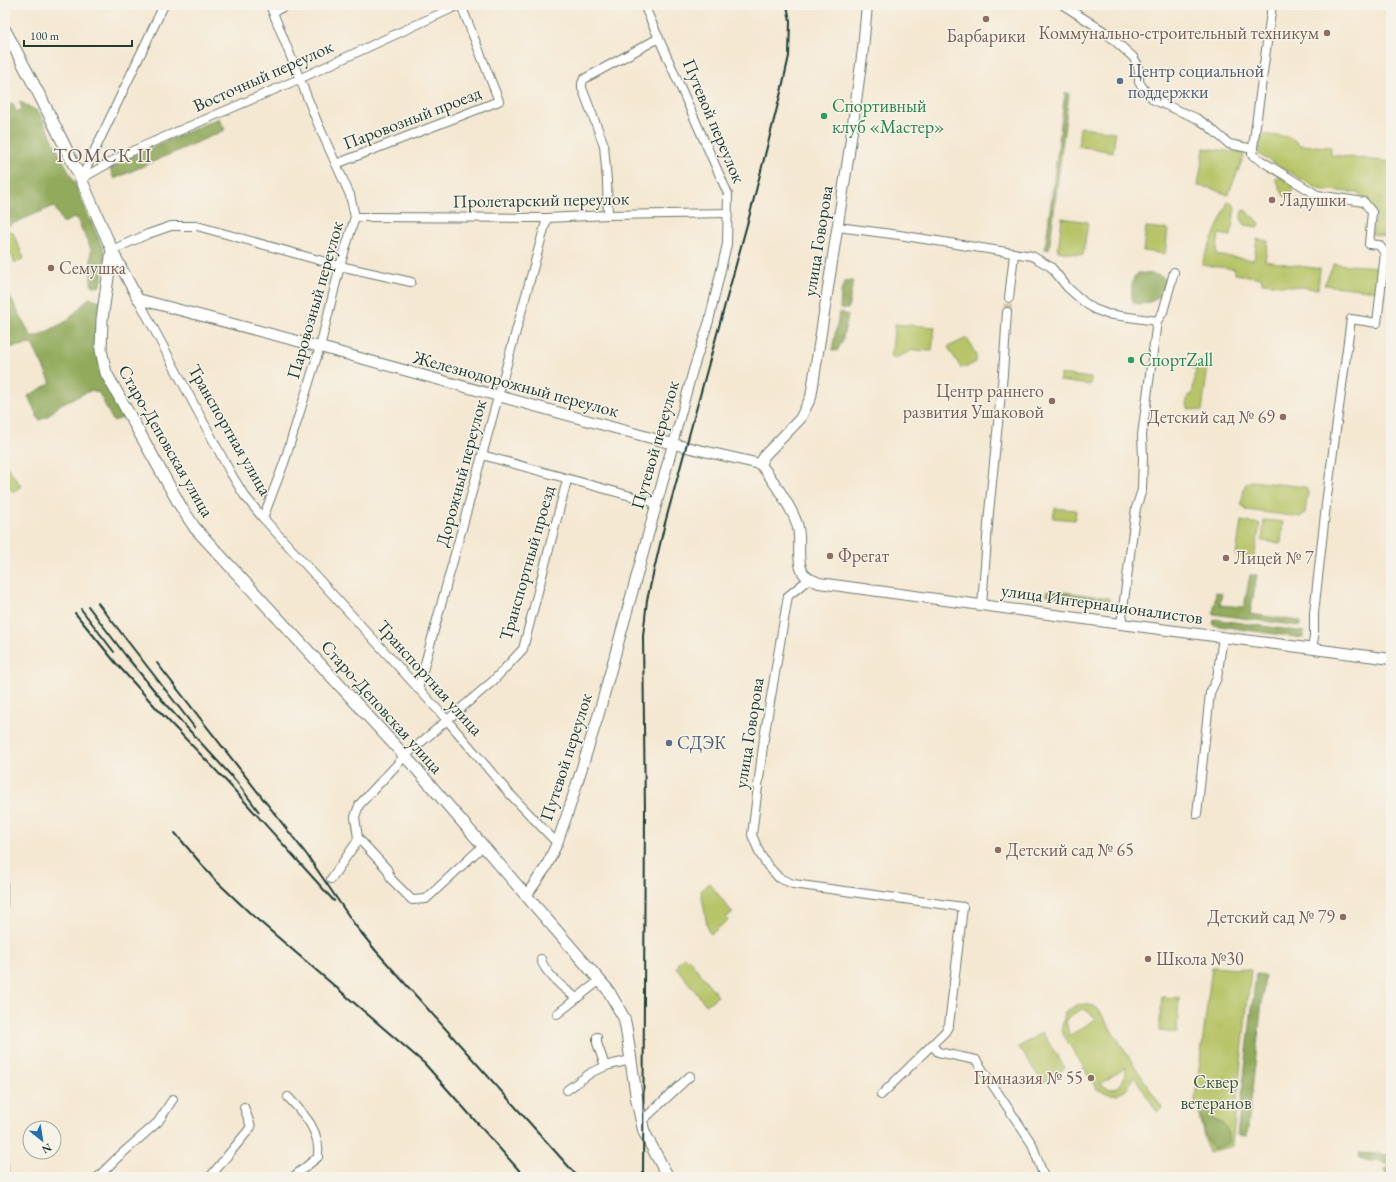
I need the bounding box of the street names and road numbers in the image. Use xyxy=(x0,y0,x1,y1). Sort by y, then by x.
street label: Восточный переулок xyxy=(189,34,337,117)
street label: Путевой переулок xyxy=(678,55,751,187)
street label: Паровозный проезд xyxy=(340,81,484,154)
street label: улица Говорова xyxy=(797,183,838,298)
street label: Пролетарский переулок xyxy=(452,186,630,213)
street label: Паровозный переулок xyxy=(281,218,348,381)
street label: Железнодорожный переулок xyxy=(410,345,622,422)
street label: Старо-Деповская улица xyxy=(113,360,220,522)
street label: Транспортная улица xyxy=(184,360,278,500)
street label: Путевой переулок xyxy=(625,377,684,512)
street label: Дорожный переулок xyxy=(430,396,491,549)
street label: Транспортный проезд xyxy=(493,483,560,643)
street label: улица Интернационалистов xyxy=(1000,578,1205,629)
street label: Транспортная улица xyxy=(372,615,489,741)
street label: Старо-Деповская улица xyxy=(316,635,449,779)
street label: улица Говорова xyxy=(728,675,769,790)
street label: Путевой переулок xyxy=(534,690,597,824)

